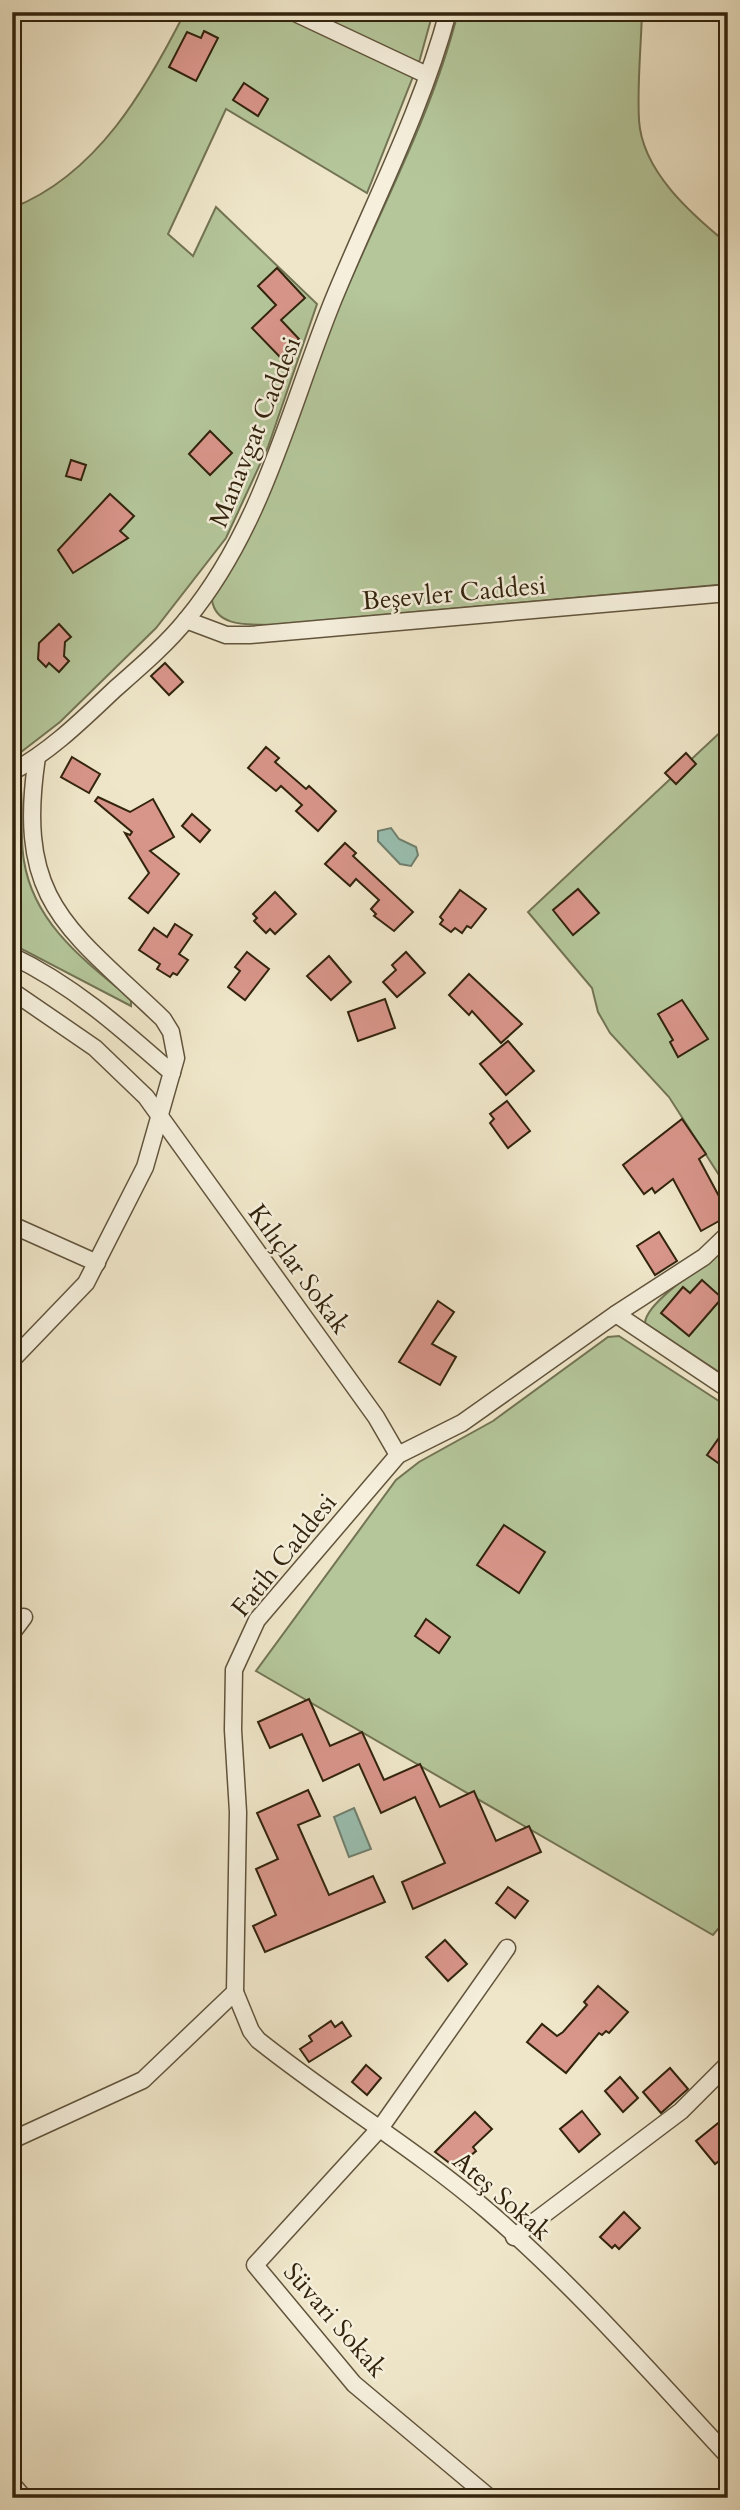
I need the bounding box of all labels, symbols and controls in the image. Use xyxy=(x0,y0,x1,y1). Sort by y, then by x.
street label: Manavgat Caddesi xyxy=(201,332,309,532)
street label: Beşevler Caddesi xyxy=(361,568,547,618)
street label: Kılıçlar Sokak xyxy=(240,1197,358,1341)
street label: Fatih Caddesi xyxy=(223,1486,345,1624)
street label: Ateş Sokak xyxy=(445,2143,559,2249)
street label: Süvari Sokak xyxy=(275,2255,395,2385)

